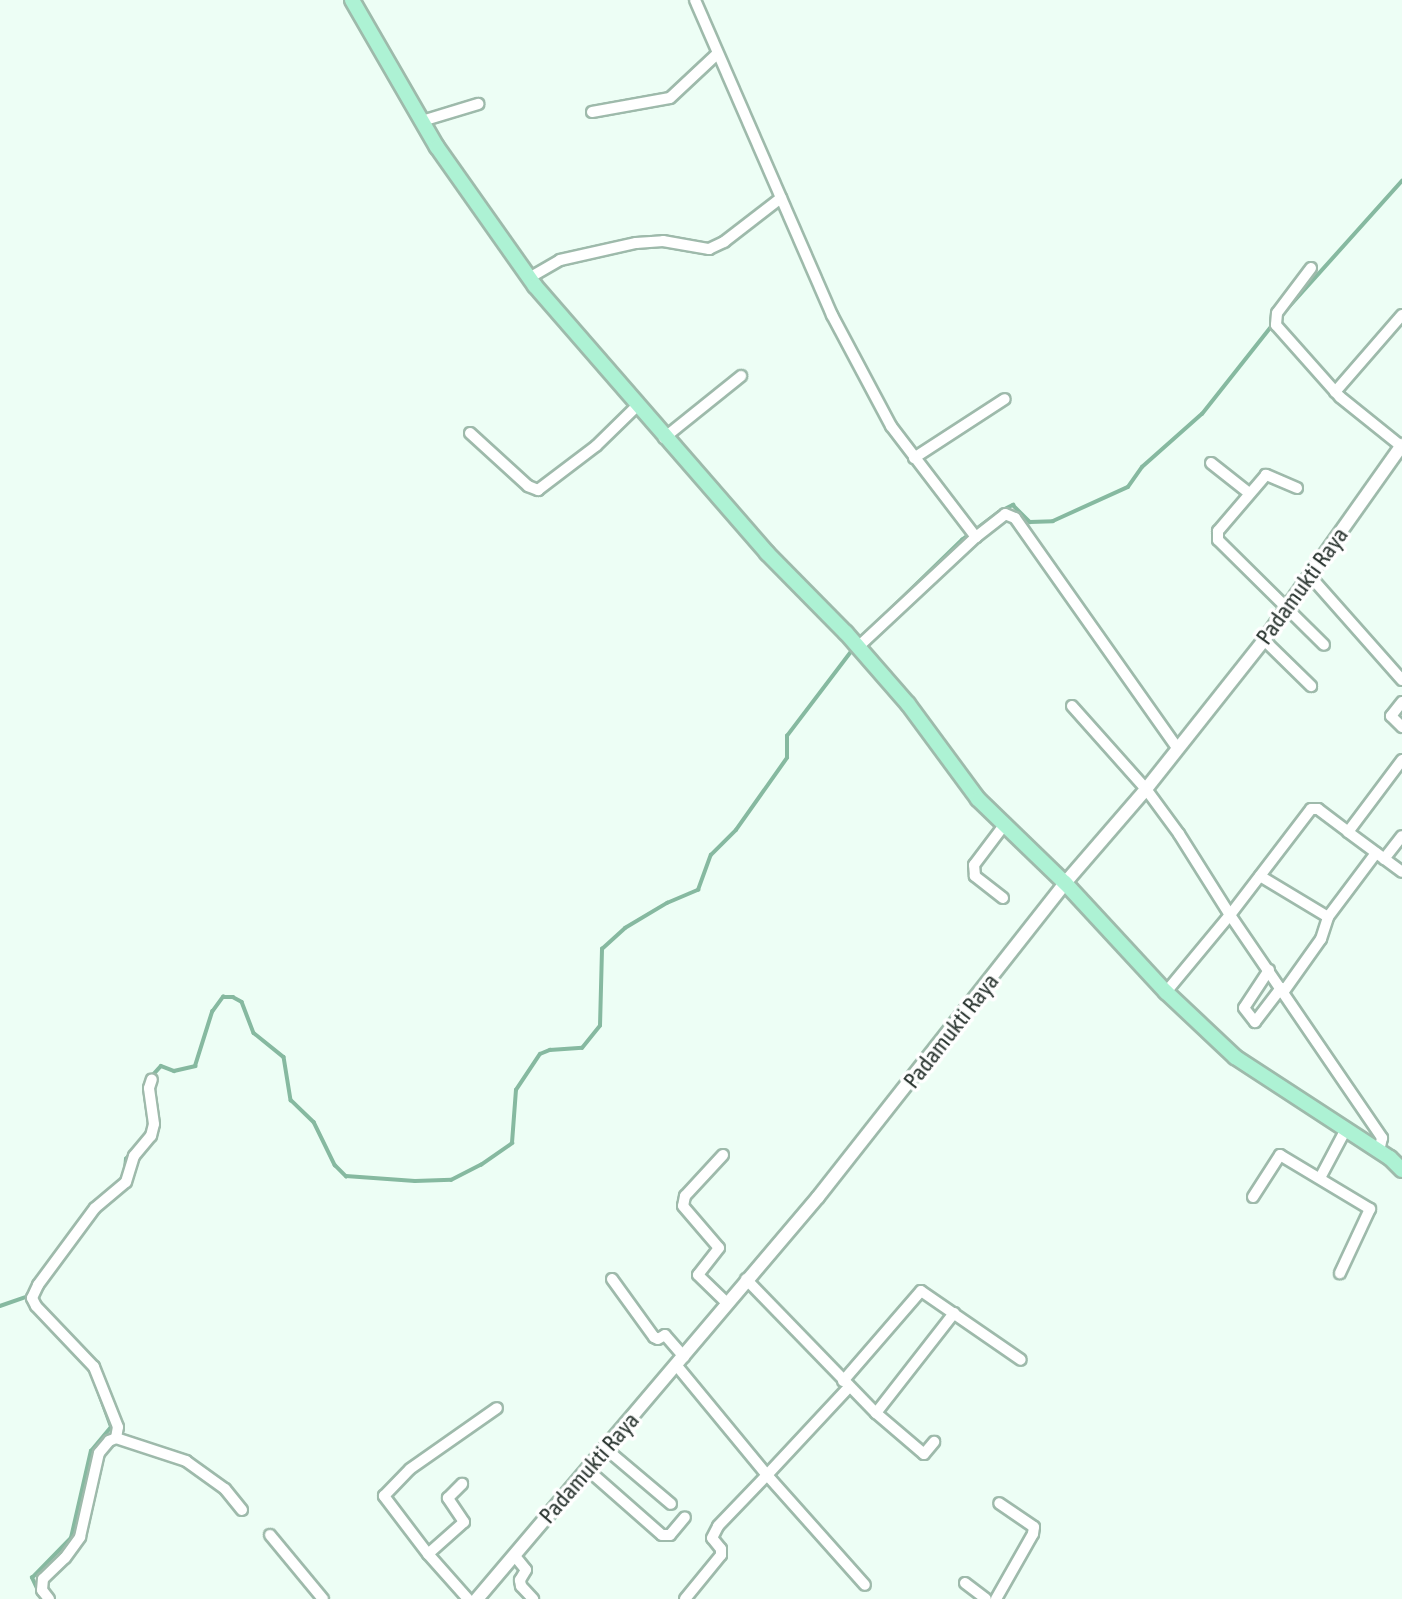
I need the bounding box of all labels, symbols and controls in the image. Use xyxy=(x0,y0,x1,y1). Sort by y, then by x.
street label: Padamukti Raya xyxy=(1250,522,1354,650)
street label: Padamukti Raya xyxy=(898,968,1004,1094)
street label: Padamukti Raya xyxy=(533,1407,645,1529)

